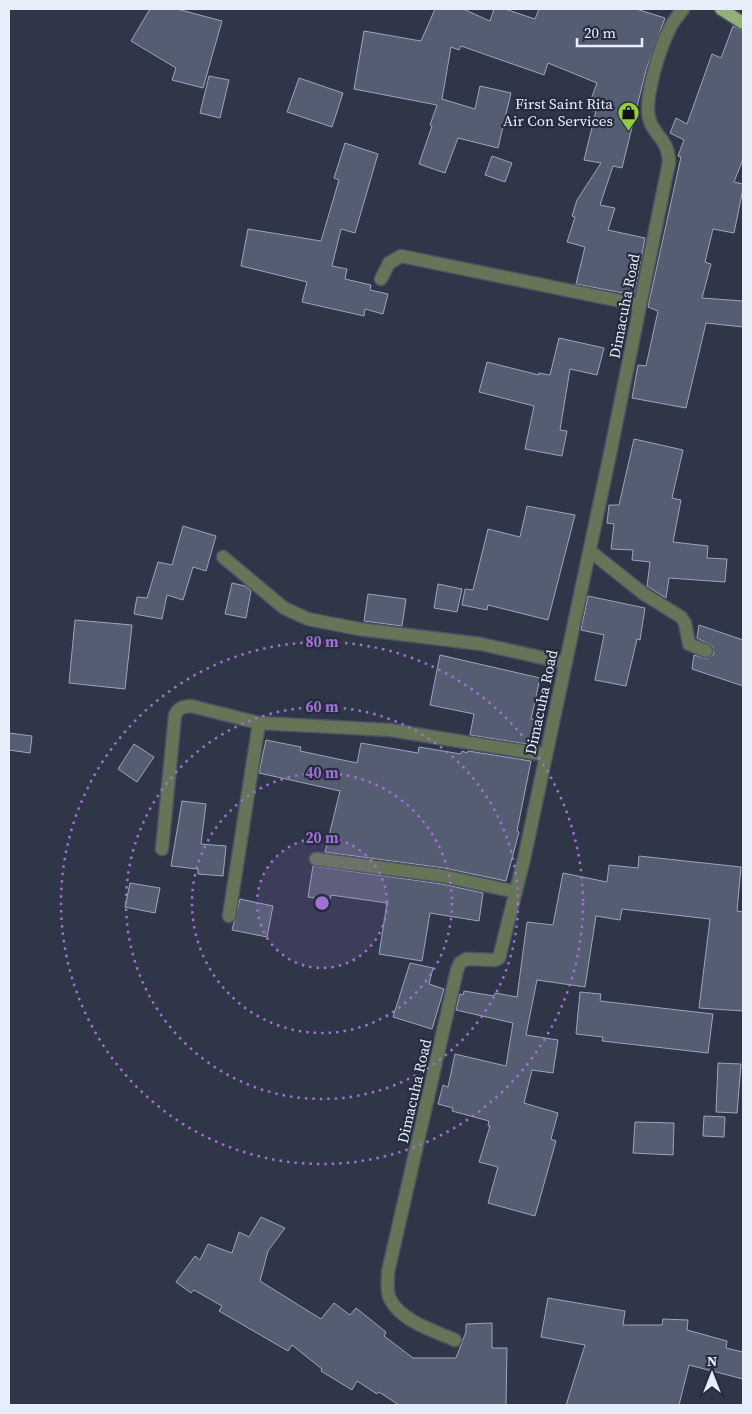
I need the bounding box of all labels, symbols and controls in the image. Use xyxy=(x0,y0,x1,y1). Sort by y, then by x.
scale bar xyxy=(577,15,642,47)
text: 20 m xyxy=(584,22,616,43)
place label: First Saint Rita Air Con Services xyxy=(503,93,613,131)
shop icon: First Saint Rita Air Con Services xyxy=(617,100,641,131)
street label: Dimacuha Road xyxy=(604,251,645,360)
text: 80 m xyxy=(305,631,339,652)
street label: Dimacuha Road xyxy=(520,647,562,756)
text: 60 m xyxy=(305,696,339,717)
text: 40 m xyxy=(305,762,339,783)
text: 20 m xyxy=(305,827,339,848)
centre of rings xyxy=(313,894,331,912)
street label: Dimacuha Road xyxy=(392,1036,436,1145)
north arrow xyxy=(687,1349,737,1399)
text: N xyxy=(707,1351,717,1371)

